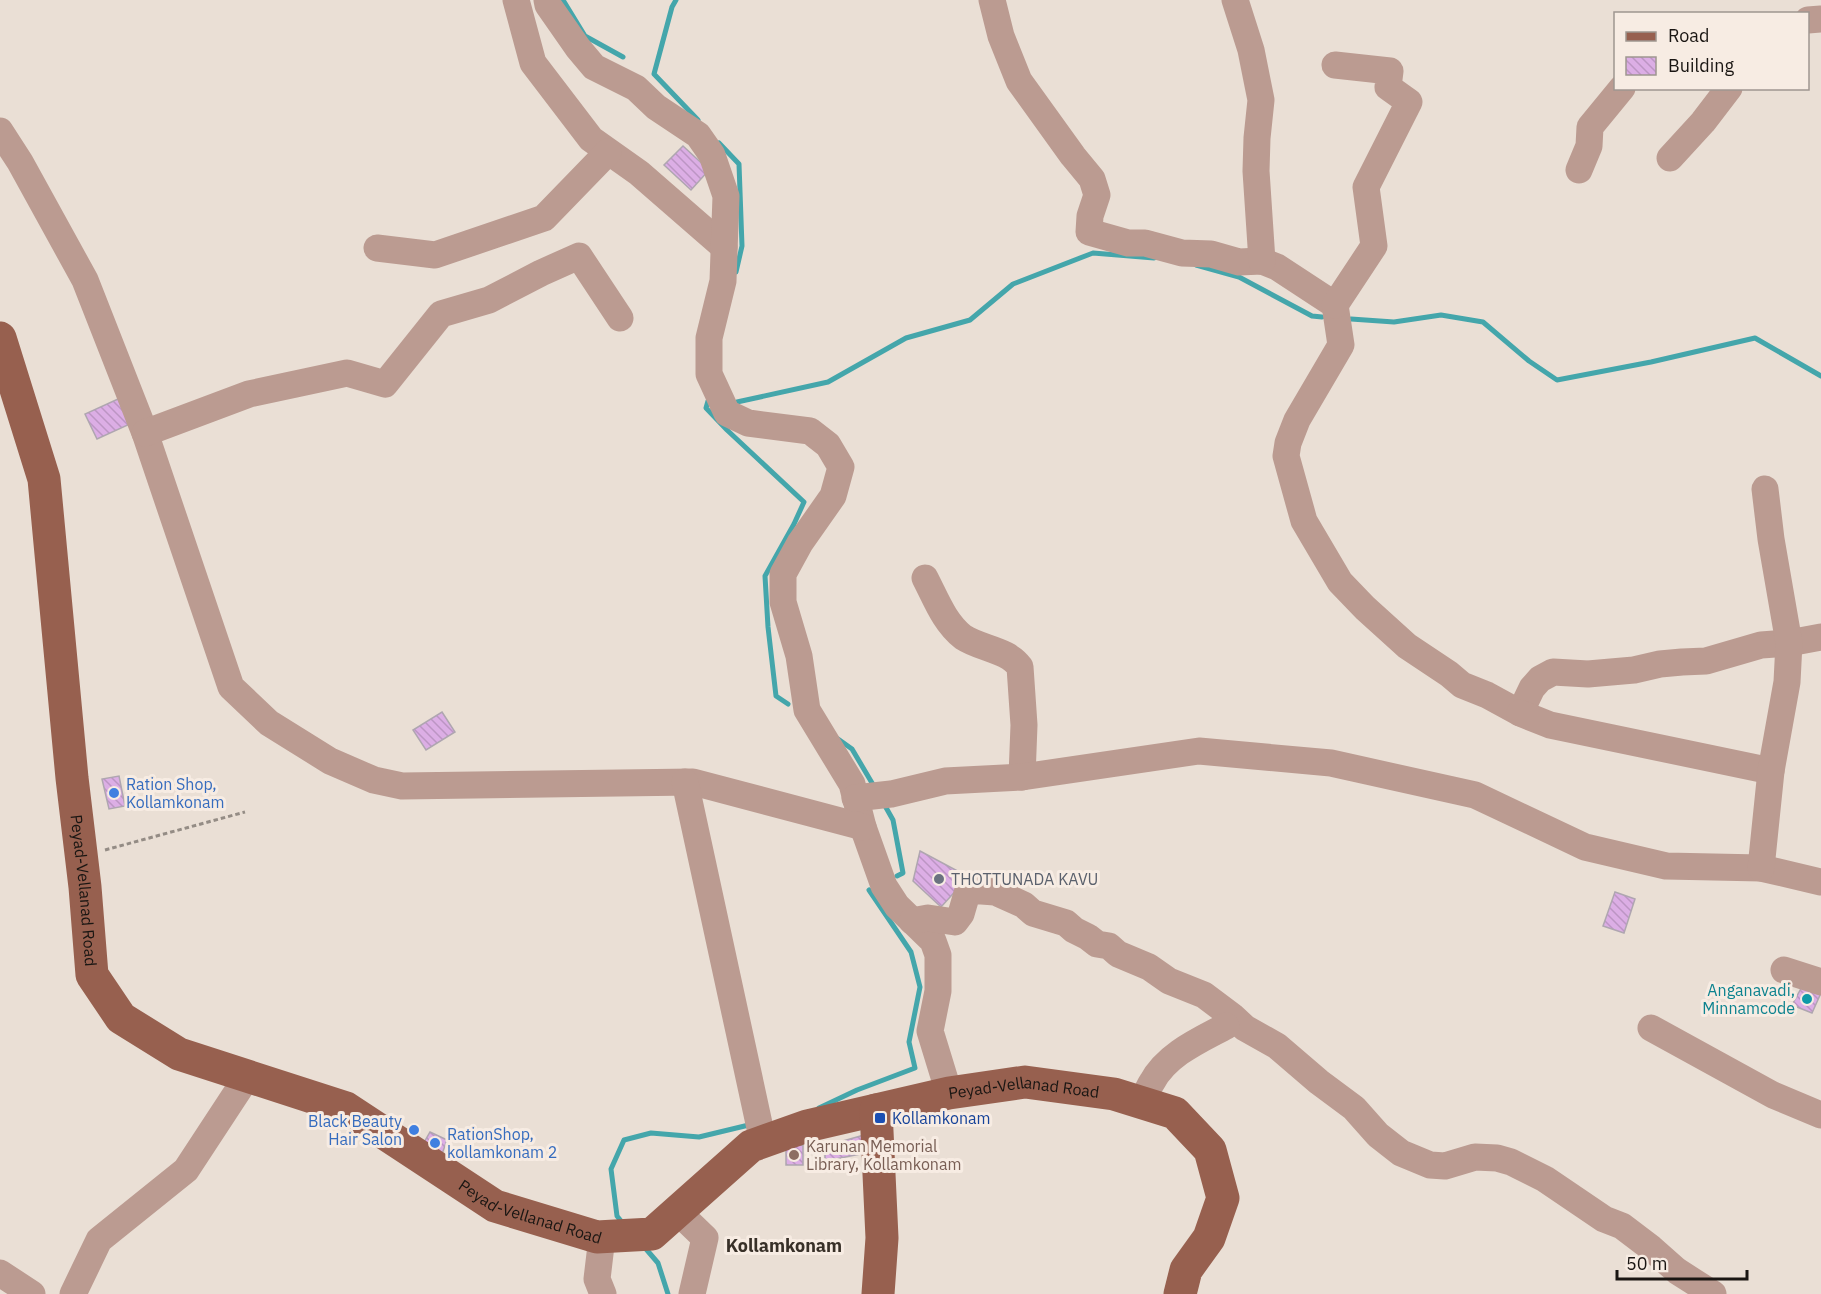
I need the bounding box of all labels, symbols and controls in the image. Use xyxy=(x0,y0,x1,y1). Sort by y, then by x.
legend xyxy=(1614,12,1809,90)
text: Road xyxy=(1668,24,1709,47)
text: Building xyxy=(1668,54,1735,77)
place label: Ration Shop, Kollamkonam xyxy=(126,774,225,812)
marker: Ration Shop, Kollamkonam xyxy=(107,786,121,800)
street label: Peyad-Vellanad Road xyxy=(66,813,101,967)
place label: THOTTUNADA KAVU xyxy=(951,869,1098,889)
marker: THOTTUNADA KAVU xyxy=(932,872,946,886)
place label: Anganavadi, Minnamcode xyxy=(1702,980,1795,1018)
marker: Anganavadi, Minnamcode xyxy=(1800,992,1814,1006)
street label: Peyad-Vellanad Road xyxy=(947,1072,1101,1103)
place label: Kollamkonam xyxy=(892,1108,991,1128)
place label: Black Beauty Hair Salon xyxy=(308,1111,402,1149)
marker: Kollamkonam xyxy=(873,1111,887,1125)
marker: Black Beauty Hair Salon xyxy=(407,1123,421,1137)
place label: RationShop, kollamkonam 2 xyxy=(447,1124,557,1162)
marker: RationShop, kollamkonam 2 xyxy=(428,1136,442,1150)
place label: Karunan Memorial Library, Kollamkonam xyxy=(806,1136,961,1174)
marker: Karunan Memorial Library, Kollamkonam xyxy=(787,1148,801,1162)
street label: Peyad-Vellanad Road xyxy=(455,1175,604,1248)
district label: Kollamkonam xyxy=(726,1234,842,1257)
scale bar xyxy=(1617,1243,1748,1281)
text: 50 m xyxy=(1626,1252,1668,1275)

